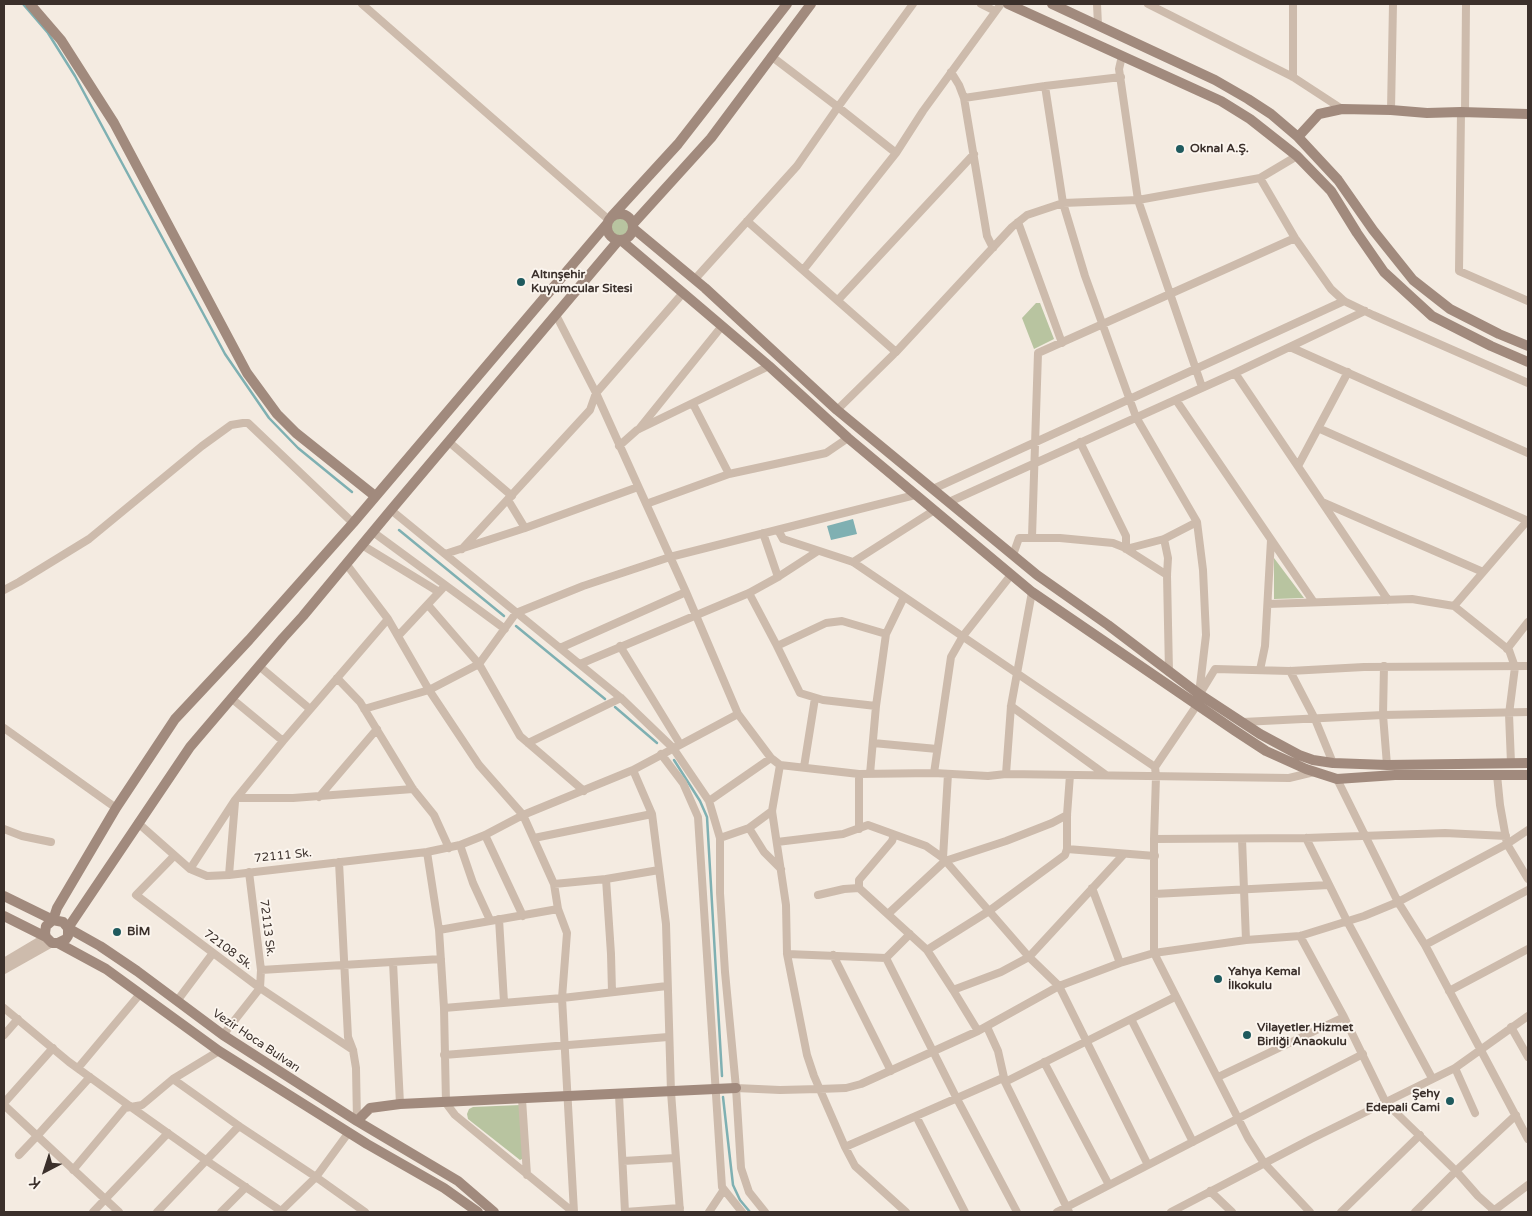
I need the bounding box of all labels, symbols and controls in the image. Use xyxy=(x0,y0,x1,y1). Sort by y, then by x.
place label: Oknal A.Ş. xyxy=(1190,142,1249,156)
marker: Oknal A.Ş. xyxy=(1174,143,1186,155)
place label: Altınşehir Kuyumcular Sitesi xyxy=(531,268,633,296)
marker: Altınşehir Kuyumcular Sitesi xyxy=(515,276,527,288)
street label: 72111 Sk. xyxy=(254,846,312,866)
street label: 72113 Sk. xyxy=(256,898,278,958)
place label: BİM xyxy=(127,925,150,939)
marker: BİM xyxy=(111,926,123,938)
street label: 72108 Sk. xyxy=(201,927,255,973)
place label: Yahya Kemal İlkokulu xyxy=(1228,965,1300,993)
marker: Yahya Kemal İlkokulu xyxy=(1212,973,1224,985)
street label: Vezir Hoca Bulvarı xyxy=(209,1006,303,1076)
place label: Vilayetler Hizmet Birliği Anaokulu xyxy=(1257,1021,1353,1049)
marker: Vilayetler Hizmet Birliği Anaokulu xyxy=(1241,1029,1253,1041)
place label: Şehy Edepali Cami xyxy=(1366,1087,1440,1115)
marker: Şehy Edepali Cami xyxy=(1444,1095,1456,1107)
north arrow xyxy=(20,1146,70,1196)
text: K xyxy=(26,1173,44,1192)

